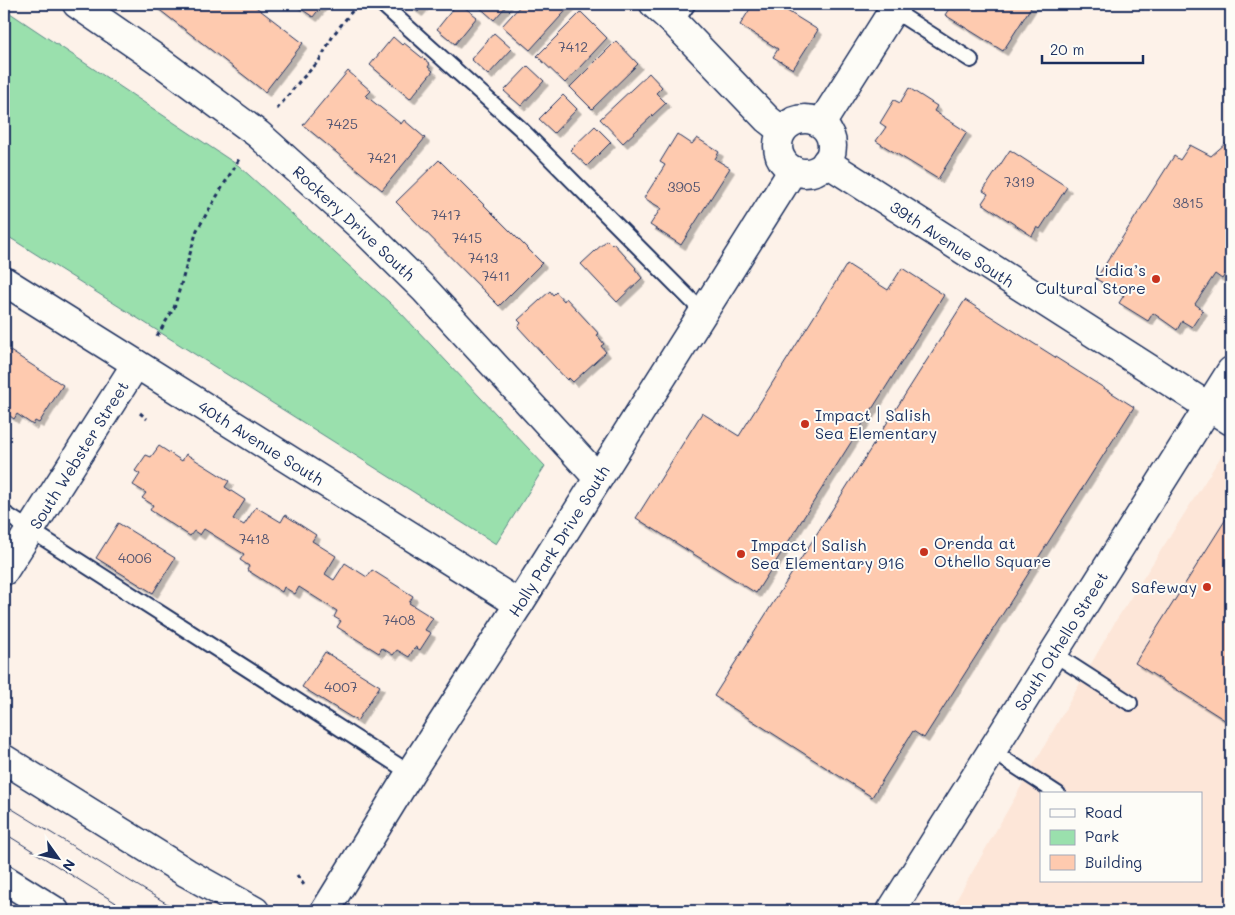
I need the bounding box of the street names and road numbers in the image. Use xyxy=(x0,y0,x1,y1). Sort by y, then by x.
street label: Rockery Drive South xyxy=(289,160,420,285)
street label: 39th Avenue South xyxy=(886,196,1018,292)
street label: South Webster Street xyxy=(24,376,133,533)
street label: 40th Avenue South xyxy=(195,395,328,490)
street label: Holly Park Drive South xyxy=(503,461,614,620)
street label: South Othello Street xyxy=(1009,567,1112,714)

